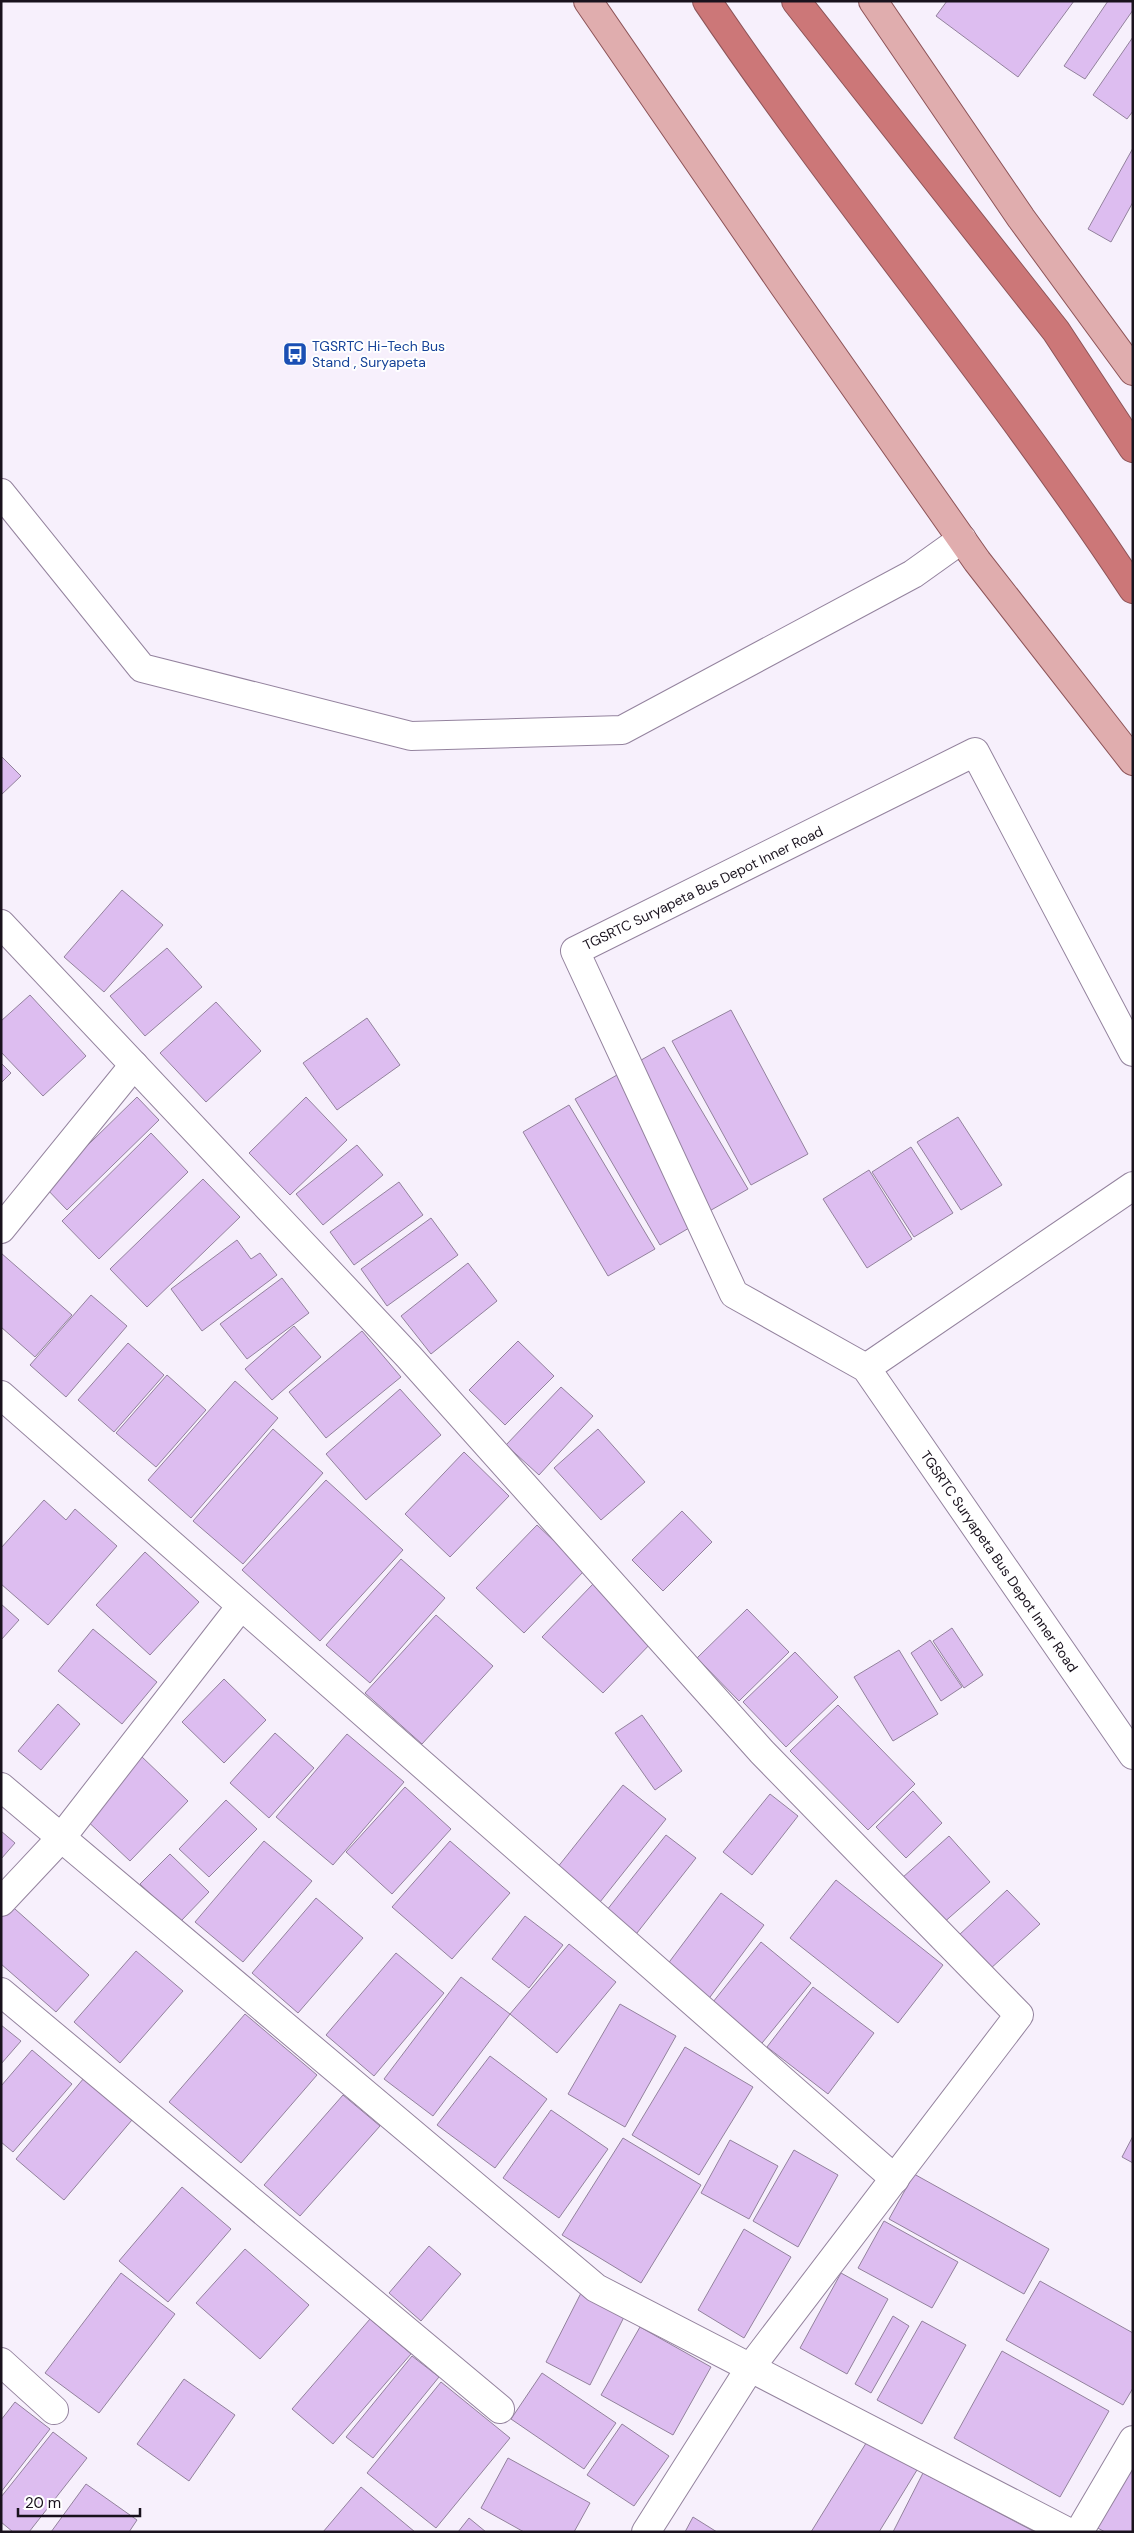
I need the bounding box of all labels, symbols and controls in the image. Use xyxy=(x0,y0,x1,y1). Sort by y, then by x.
place label: TGSRTC Hi-Tech Bus Stand , Suryapeta xyxy=(312,337,445,371)
bus stop icon: TGSRTC Hi-Tech Bus Stand , Suryapeta xyxy=(282,341,308,367)
street label: TGSRTC Suryapeta Bus Depot Inner Road xyxy=(580,822,826,954)
street label: TGSRTC Suryapeta Bus Depot Inner Road xyxy=(917,1447,1082,1675)
scale bar xyxy=(18,2486,140,2518)
text: 20 m xyxy=(25,2493,61,2513)

